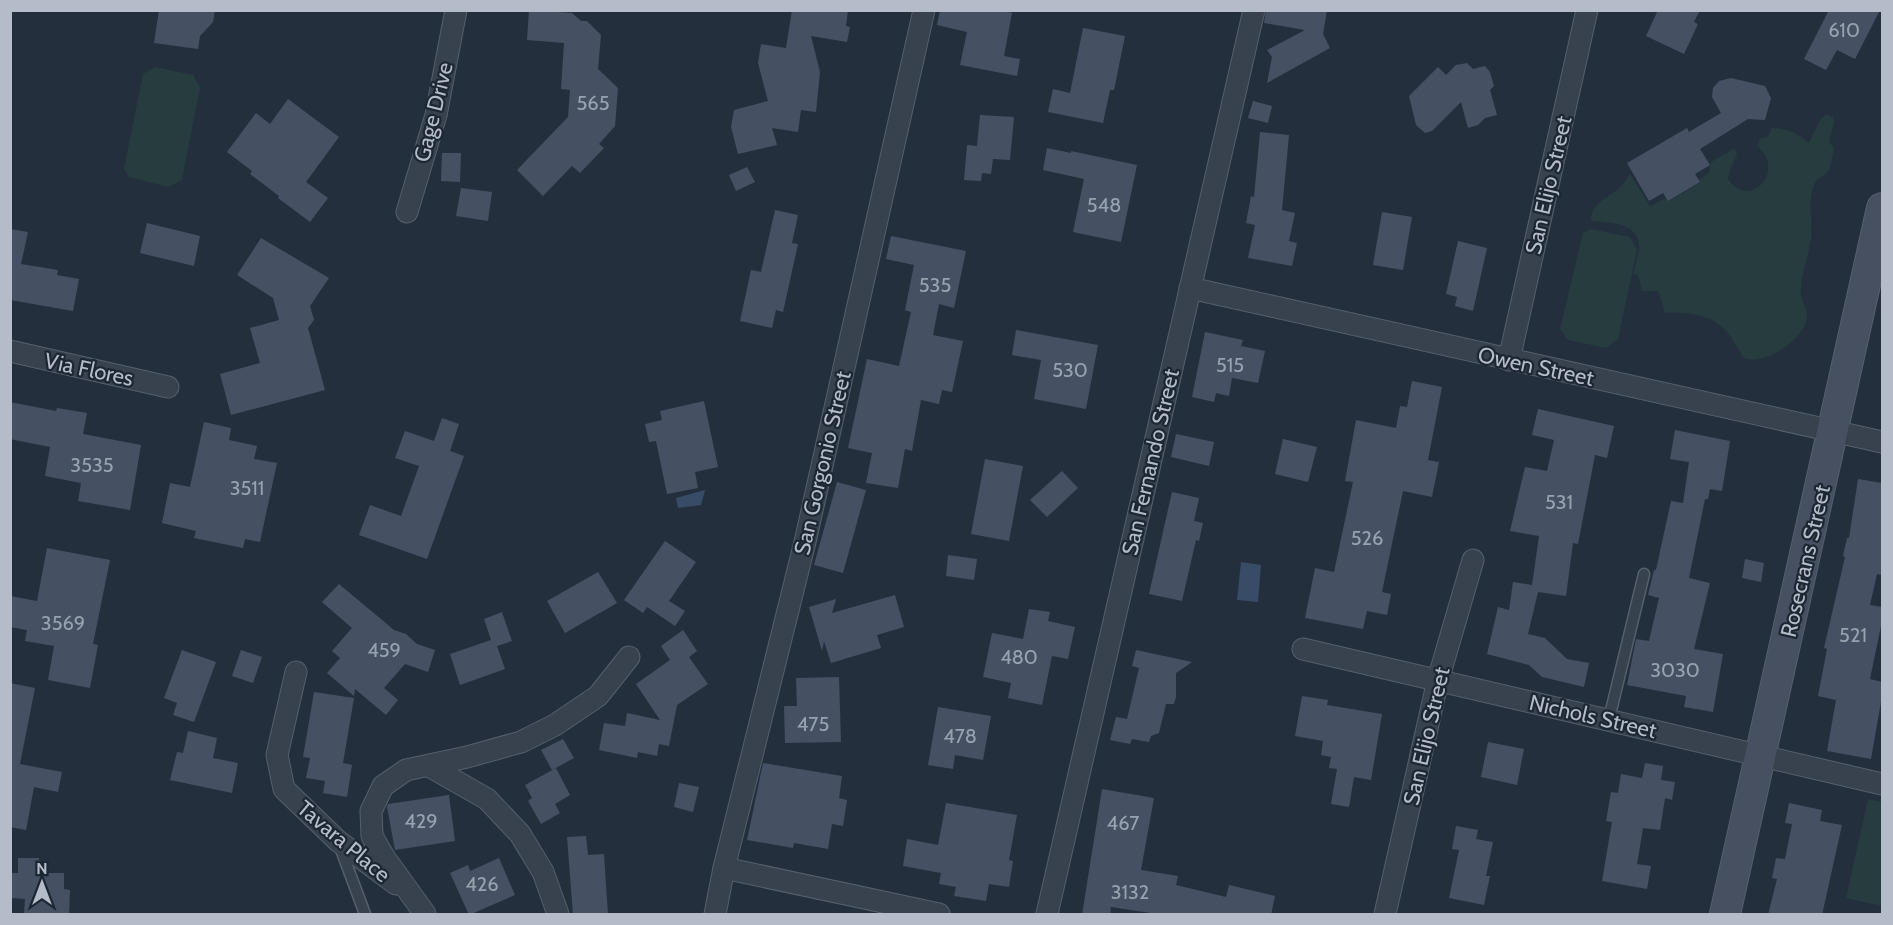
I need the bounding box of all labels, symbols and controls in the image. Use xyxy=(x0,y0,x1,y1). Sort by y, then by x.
house number: 610 xyxy=(1828,18,1860,42)
street label: Gage Drive xyxy=(408,59,459,165)
house number: 565 xyxy=(577,91,610,115)
street label: San Elijo Street xyxy=(1519,113,1578,257)
house number: 548 xyxy=(1087,193,1121,217)
house number: 535 xyxy=(919,273,951,297)
street label: Owen Street xyxy=(1475,341,1597,392)
street label: Via Flores xyxy=(42,347,136,392)
house number: 515 xyxy=(1216,353,1244,377)
house number: 530 xyxy=(1052,358,1088,382)
street label: San Fernando Street xyxy=(1116,366,1185,558)
street label: San Gorgonio Street xyxy=(788,368,857,558)
house number: 3535 xyxy=(70,453,114,477)
house number: 3511 xyxy=(230,476,264,500)
street label: Rosecrans Street xyxy=(1775,482,1836,640)
house number: 531 xyxy=(1545,490,1573,514)
house number: 526 xyxy=(1351,526,1383,550)
house number: 3569 xyxy=(41,611,85,635)
house number: 521 xyxy=(1839,623,1867,647)
house number: 459 xyxy=(367,638,401,662)
house number: 480 xyxy=(1000,645,1038,669)
house number: 3030 xyxy=(1650,658,1700,682)
street label: San Elijo Street xyxy=(1397,664,1456,808)
street label: Nichols Street xyxy=(1527,689,1660,744)
house number: 475 xyxy=(797,712,829,736)
house number: 478 xyxy=(943,724,977,748)
street label: Tavara Place xyxy=(292,795,396,888)
house number: 429 xyxy=(404,809,438,833)
house number: 467 xyxy=(1107,811,1139,835)
north arrow xyxy=(12,853,72,913)
text: N xyxy=(36,859,48,878)
house number: 426 xyxy=(465,872,499,896)
house number: 3132 xyxy=(1111,880,1149,904)

